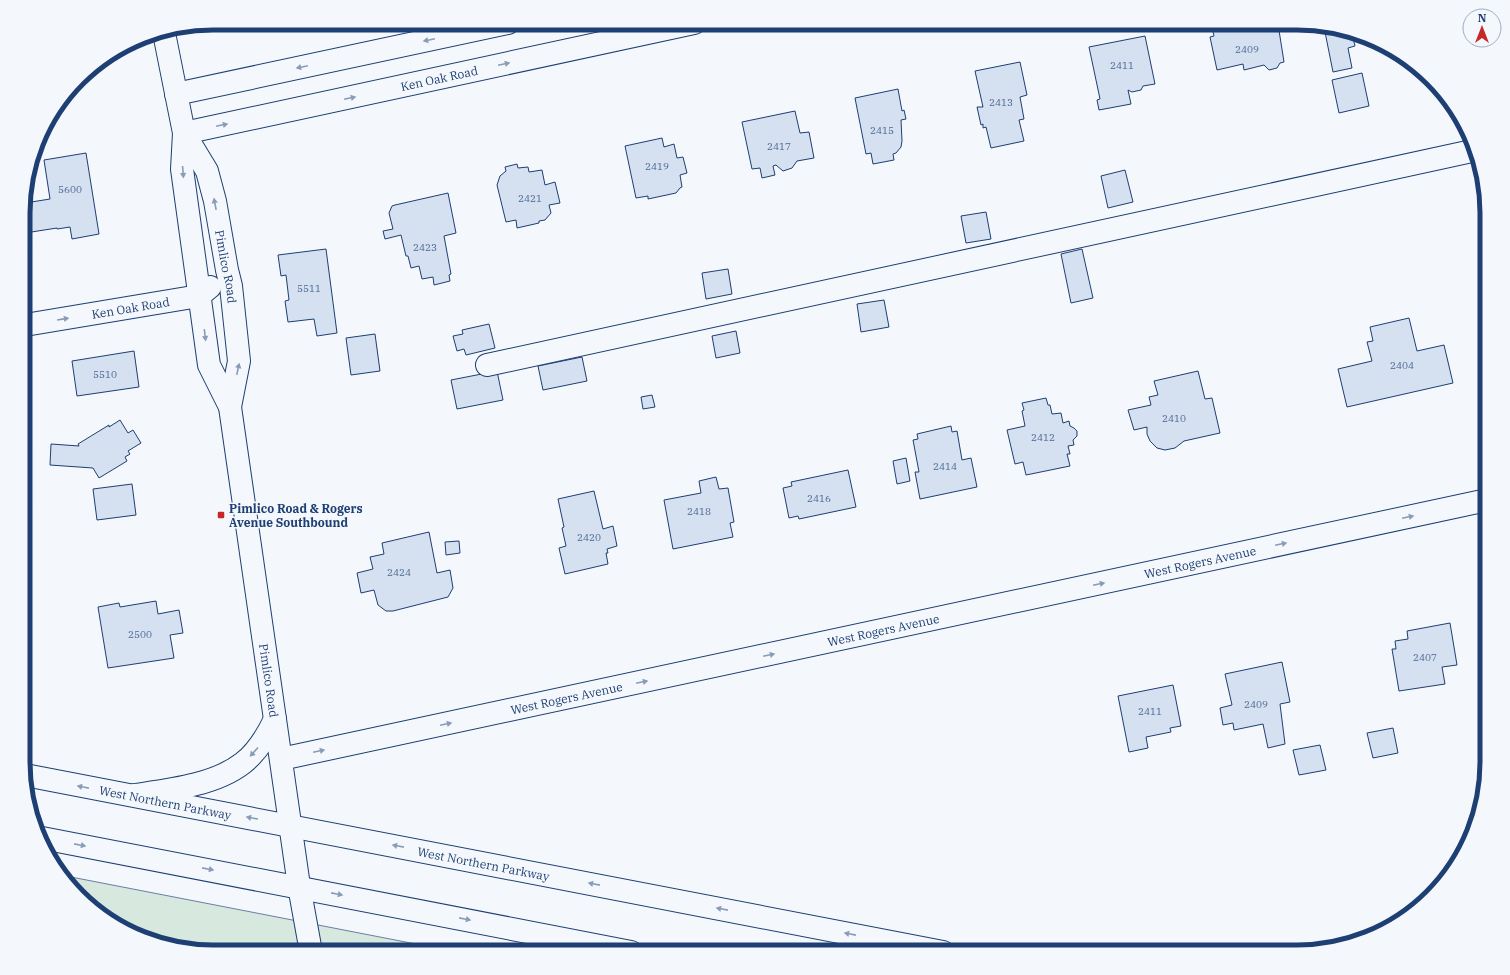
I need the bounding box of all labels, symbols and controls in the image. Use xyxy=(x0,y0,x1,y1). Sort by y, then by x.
north arrow xyxy=(1462,8,1502,48)
text: N xyxy=(1478,11,1487,25)
one-way arrow xyxy=(423,38,435,44)
house number: 2409 xyxy=(1235,43,1259,56)
house number: 2411 xyxy=(1110,59,1134,72)
one-way arrow xyxy=(498,61,510,67)
street label: Ken Oak Road xyxy=(399,62,479,94)
one-way arrow xyxy=(296,65,308,71)
one-way arrow xyxy=(343,94,356,100)
house number: 2413 xyxy=(989,96,1013,109)
one-way arrow xyxy=(216,121,229,127)
house number: 2415 xyxy=(870,124,894,137)
house number: 2417 xyxy=(767,140,791,153)
house number: 2419 xyxy=(645,160,669,173)
one-way arrow xyxy=(179,166,186,178)
house number: 5600 xyxy=(58,183,82,196)
house number: 2421 xyxy=(518,192,542,205)
one-way arrow xyxy=(212,198,218,210)
street label: Pimlico Road xyxy=(213,229,240,304)
house number: 2423 xyxy=(413,241,437,254)
house number: 5511 xyxy=(297,282,321,295)
street label: Ken Oak Road xyxy=(90,294,171,321)
one-way arrow xyxy=(57,315,69,321)
one-way arrow xyxy=(202,328,209,341)
house number: 2404 xyxy=(1390,359,1414,372)
one-way arrow xyxy=(235,363,241,375)
house number: 5510 xyxy=(93,368,117,381)
house number: 2410 xyxy=(1162,412,1186,425)
house number: 2412 xyxy=(1031,431,1055,444)
house number: 2414 xyxy=(933,460,957,473)
house number: 2416 xyxy=(807,492,831,505)
place label: Pimlico Road & Rogers Avenue Southbound xyxy=(229,501,363,530)
house number: 2418 xyxy=(687,505,711,518)
marker: Pimlico Road & Rogers Avenue Southbound xyxy=(216,510,226,520)
one-way arrow xyxy=(1402,514,1414,520)
house number: 2420 xyxy=(577,531,601,544)
one-way arrow xyxy=(1275,541,1287,547)
street label: West Rogers Avenue xyxy=(1143,542,1257,581)
house number: 2424 xyxy=(387,566,411,579)
one-way arrow xyxy=(1093,580,1105,586)
street label: West Rogers Avenue xyxy=(826,610,941,649)
house number: 2500 xyxy=(128,628,152,641)
street label: Pimlico Road xyxy=(257,642,282,718)
one-way arrow xyxy=(763,651,775,657)
house number: 2407 xyxy=(1413,651,1437,664)
street label: West Rogers Avenue xyxy=(509,678,624,717)
one-way arrow xyxy=(636,678,648,684)
house number: 2409 xyxy=(1244,698,1268,711)
house number: 2411 xyxy=(1138,705,1162,718)
one-way arrow xyxy=(440,721,452,727)
one-way arrow xyxy=(250,747,259,756)
one-way arrow xyxy=(313,748,325,754)
street label: West Northern Parkway xyxy=(98,782,233,822)
one-way arrow xyxy=(77,783,89,789)
one-way arrow xyxy=(246,815,258,821)
one-way arrow xyxy=(74,842,86,848)
one-way arrow xyxy=(392,843,404,849)
street label: West Northern Parkway xyxy=(416,843,551,884)
one-way arrow xyxy=(202,867,214,873)
one-way arrow xyxy=(588,881,601,887)
one-way arrow xyxy=(331,891,343,897)
one-way arrow xyxy=(716,906,728,912)
one-way arrow xyxy=(459,917,471,923)
one-way arrow xyxy=(844,930,856,936)

